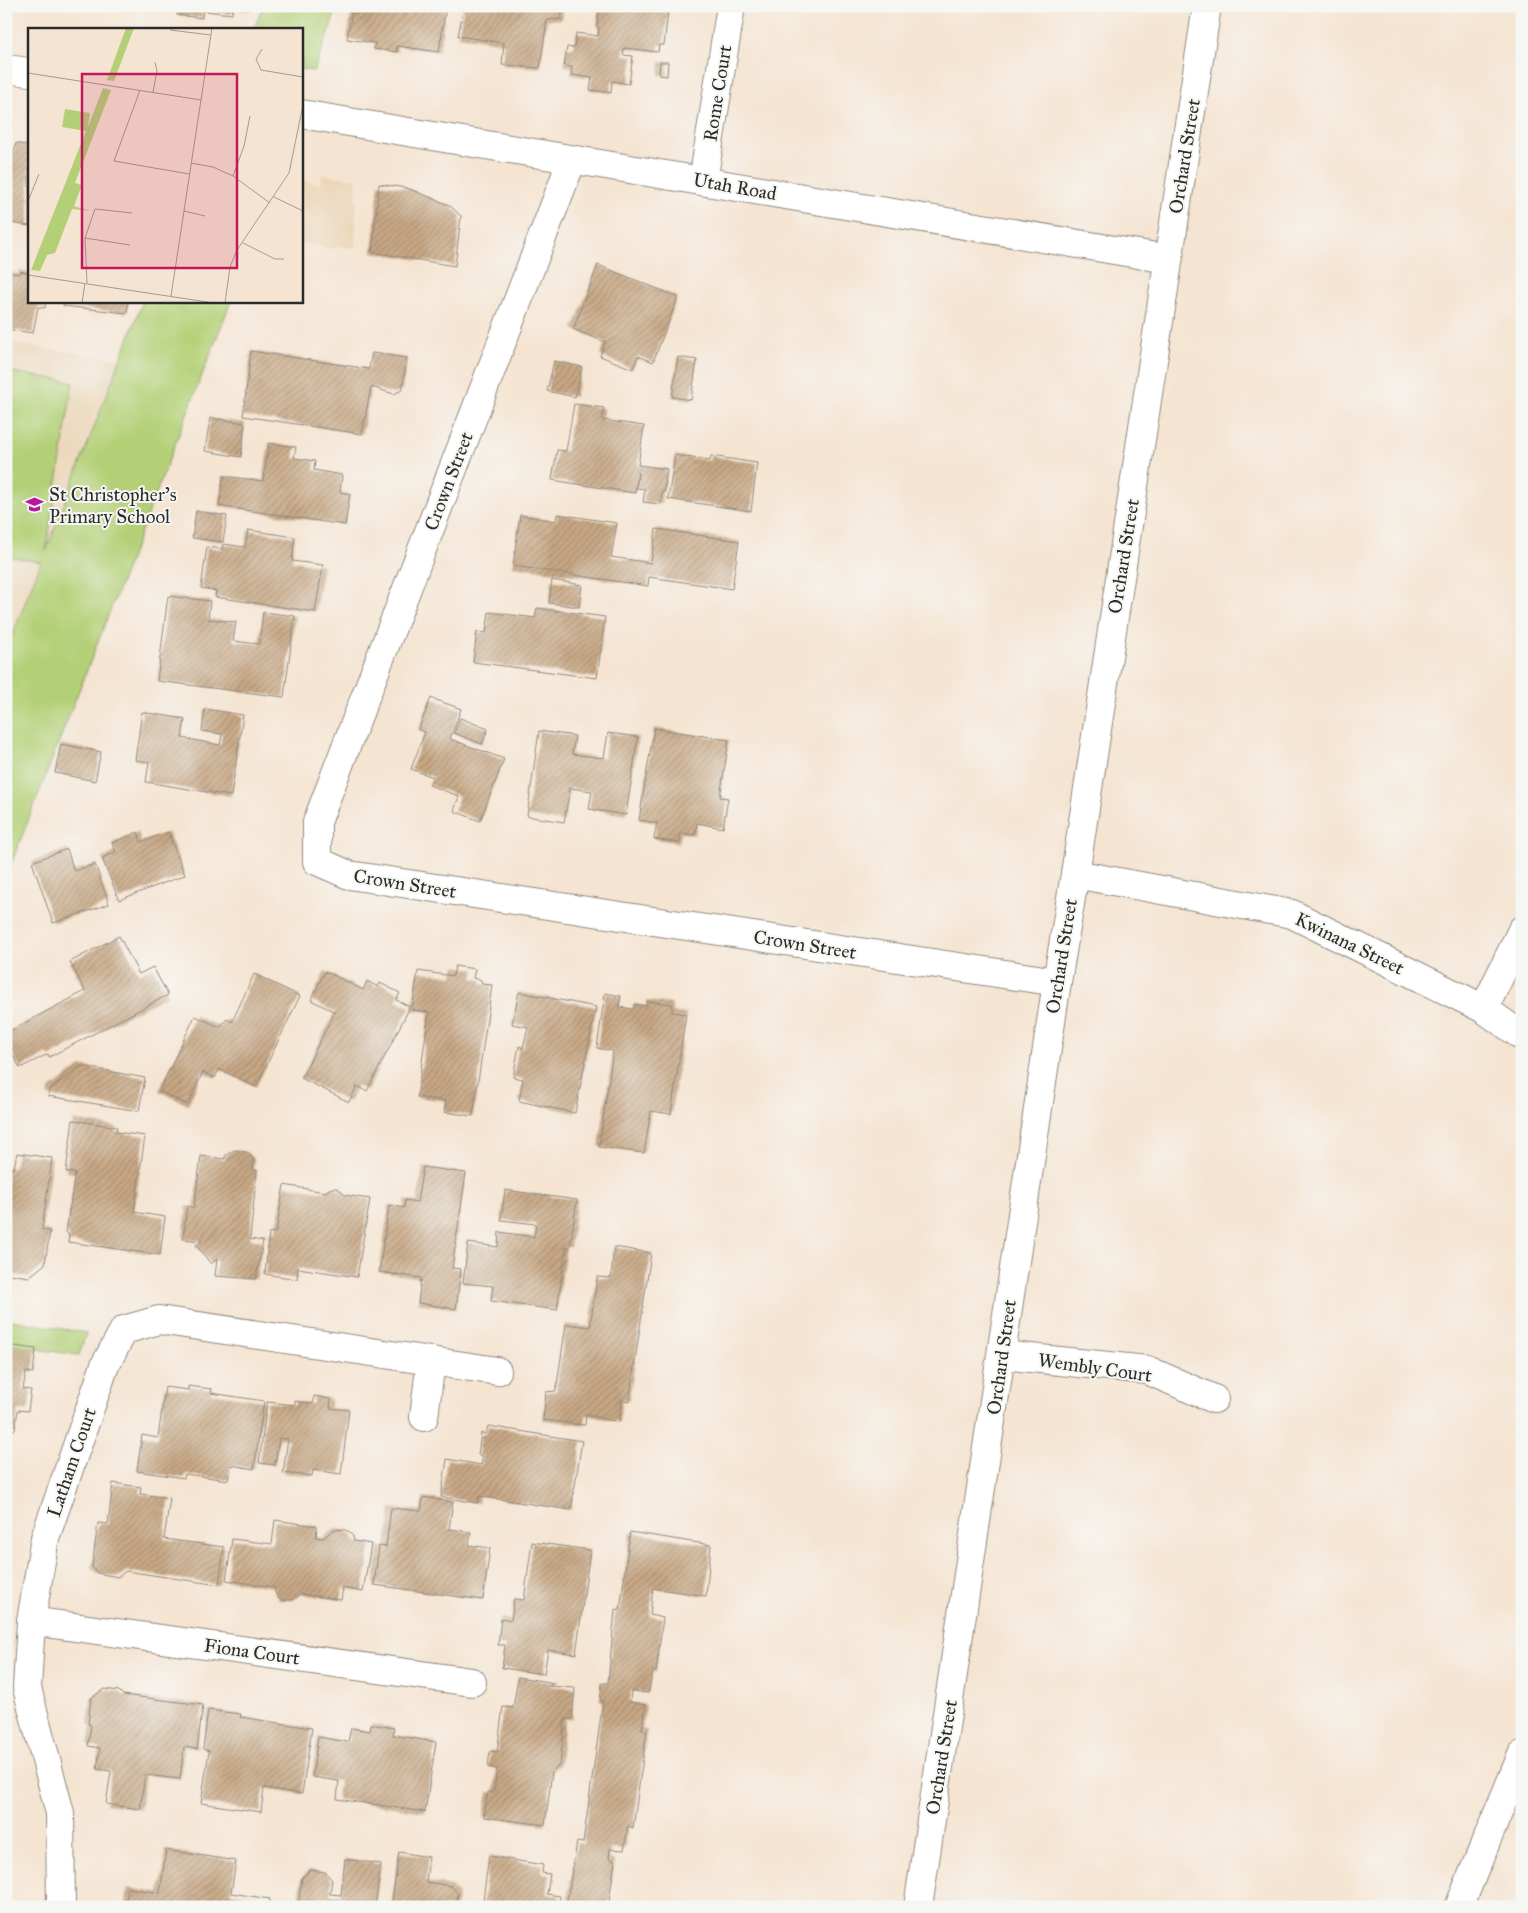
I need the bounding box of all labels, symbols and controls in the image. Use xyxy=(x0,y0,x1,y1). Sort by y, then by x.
inset map xyxy=(28,28,302,302)
street label: Rome Court xyxy=(699,43,737,143)
street label: Orchard Street xyxy=(1164,97,1205,215)
street label: Utah Road xyxy=(691,168,779,205)
street label: Crown Street xyxy=(419,428,478,534)
place label: St Christopher’s Primary School xyxy=(49,483,177,528)
school or university icon: St Christopher’s Primary School xyxy=(25,495,45,515)
street label: Orchard Street xyxy=(1103,497,1144,615)
street label: Crown Street xyxy=(352,864,458,903)
street label: Orchard Street xyxy=(1041,897,1082,1015)
street label: Kwinana Street xyxy=(1292,907,1408,980)
street label: Crown Street xyxy=(752,925,858,964)
street label: Orchard Street xyxy=(982,1298,1021,1416)
street label: Wembly Court xyxy=(1037,1348,1154,1387)
street label: Latham Court xyxy=(42,1404,101,1520)
street label: Fiona Court xyxy=(203,1633,301,1670)
street label: Orchard Street xyxy=(921,1698,962,1816)

